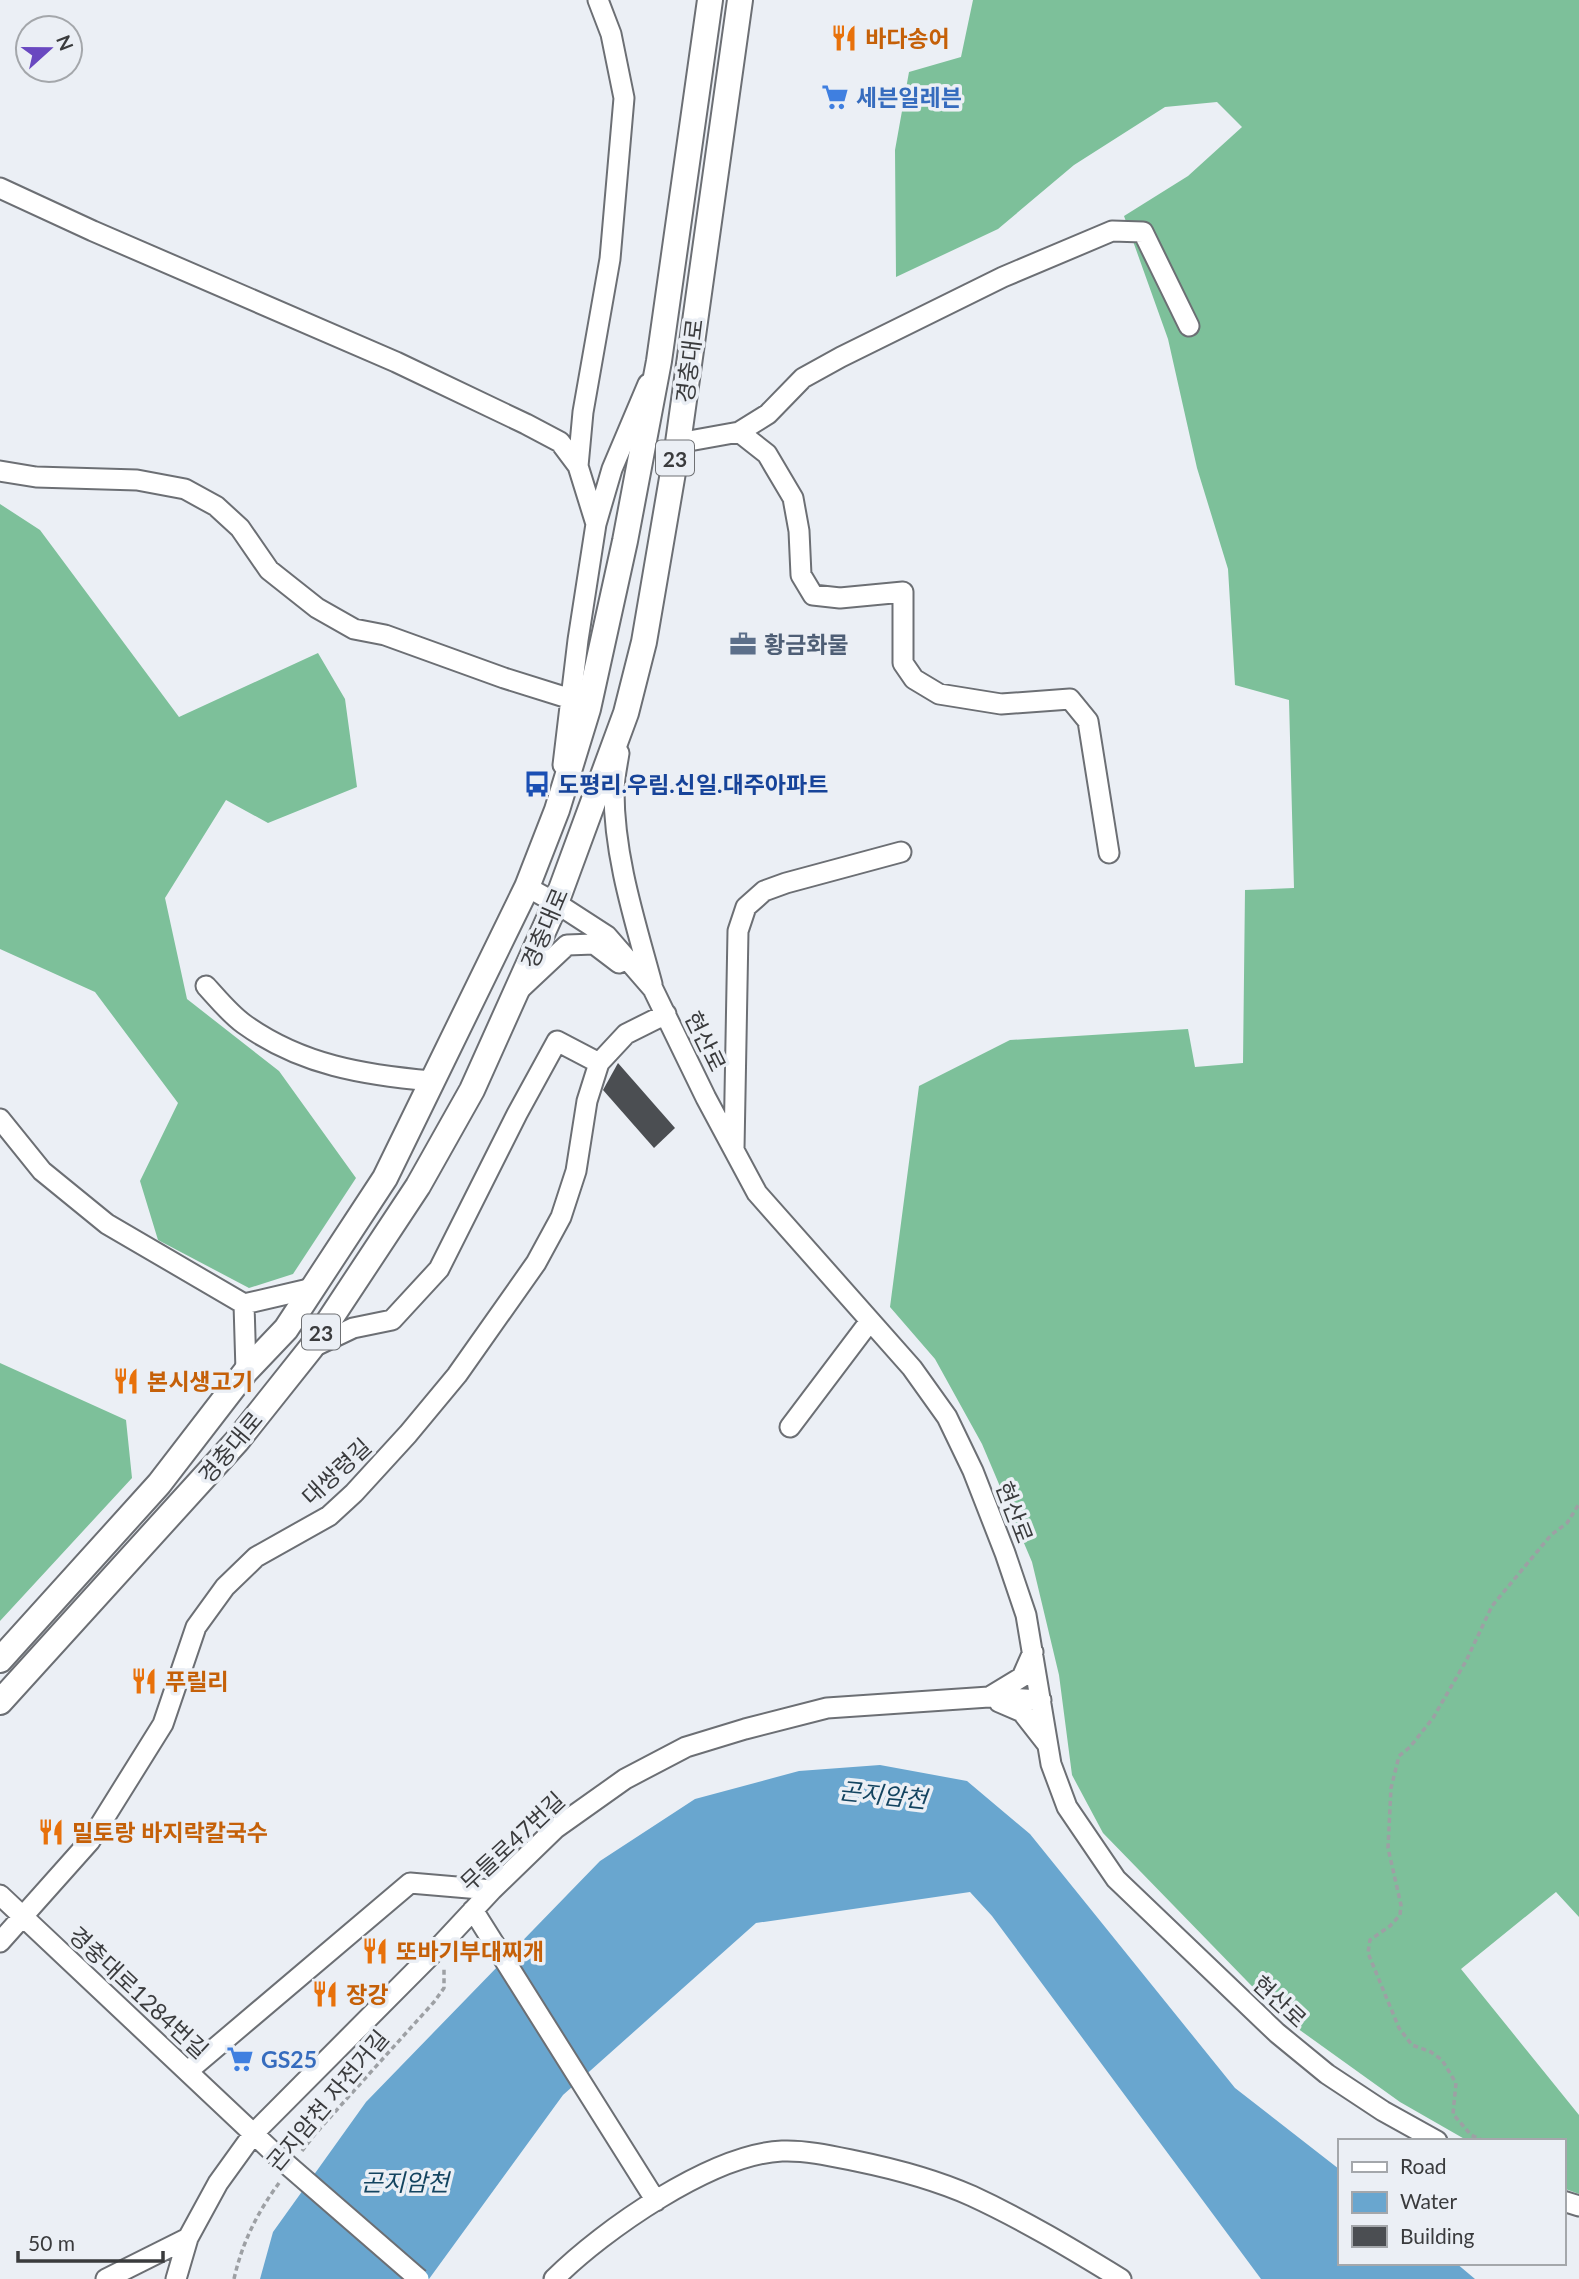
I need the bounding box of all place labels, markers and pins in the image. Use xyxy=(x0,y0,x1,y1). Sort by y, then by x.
restaurant icon: 바다송어 xyxy=(829,23,859,53)
place label: 바다송어 xyxy=(865,24,950,52)
supermarket icon: 세븐일레븐 xyxy=(820,82,850,112)
place label: 세븐일레븐 xyxy=(856,83,962,111)
office icon: 황금화물 xyxy=(728,629,758,659)
place label: 황금화물 xyxy=(764,630,849,658)
bus stop icon: 도평리.우림.신일.대주아파트 xyxy=(522,769,552,799)
place label: 도평리.우림.신일.대주아파트 xyxy=(558,770,828,798)
restaurant icon: 본시생고기 xyxy=(111,1366,141,1396)
place label: 본시생고기 xyxy=(147,1367,253,1395)
restaurant icon: 푸릴리 xyxy=(129,1666,159,1696)
place label: 푸릴리 xyxy=(165,1667,228,1695)
restaurant icon: 밀토랑 바지락칼국수 xyxy=(36,1817,66,1847)
place label: 밀토랑 바지락칼국수 xyxy=(72,1818,268,1846)
restaurant icon: 또바기부대찌개 xyxy=(360,1936,390,1966)
place label: 또바기부대찌개 xyxy=(396,1937,544,1965)
restaurant icon: 장강 xyxy=(310,1979,340,2009)
place label: 장강 xyxy=(346,1980,388,2008)
supermarket icon: GS25 xyxy=(225,2044,255,2074)
place label: GS25 xyxy=(261,2045,317,2073)

